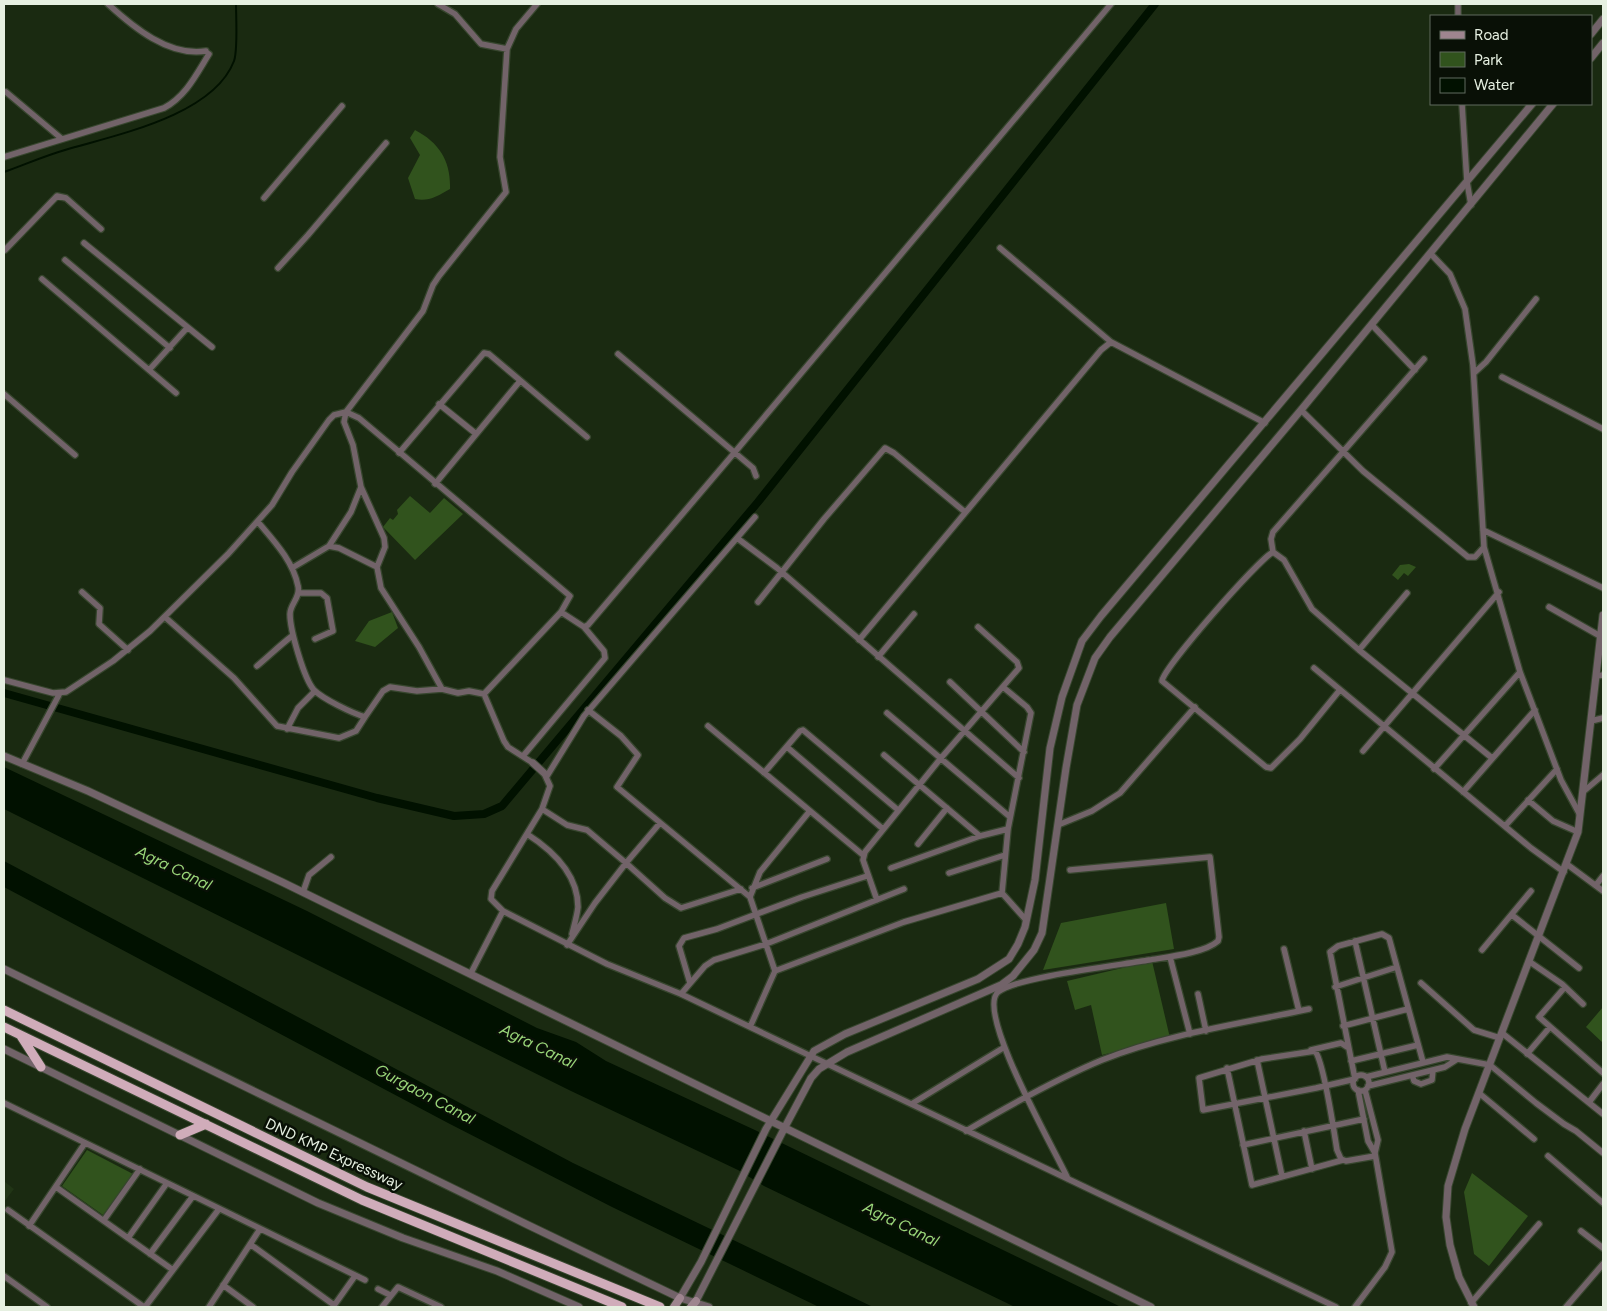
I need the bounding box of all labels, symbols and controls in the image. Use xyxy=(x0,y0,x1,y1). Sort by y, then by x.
legend xyxy=(1430,15,1592,105)
text: Road xyxy=(1474,26,1509,44)
text: Park xyxy=(1474,51,1503,69)
text: Water xyxy=(1474,76,1514,94)
water label: Agra Canal xyxy=(132,841,215,895)
water label: Agra Canal xyxy=(496,1019,579,1073)
water label: Gurgaon Canal xyxy=(372,1060,479,1128)
street label: DND KMP Expressway xyxy=(263,1114,406,1194)
water label: Agra Canal xyxy=(859,1197,942,1251)

